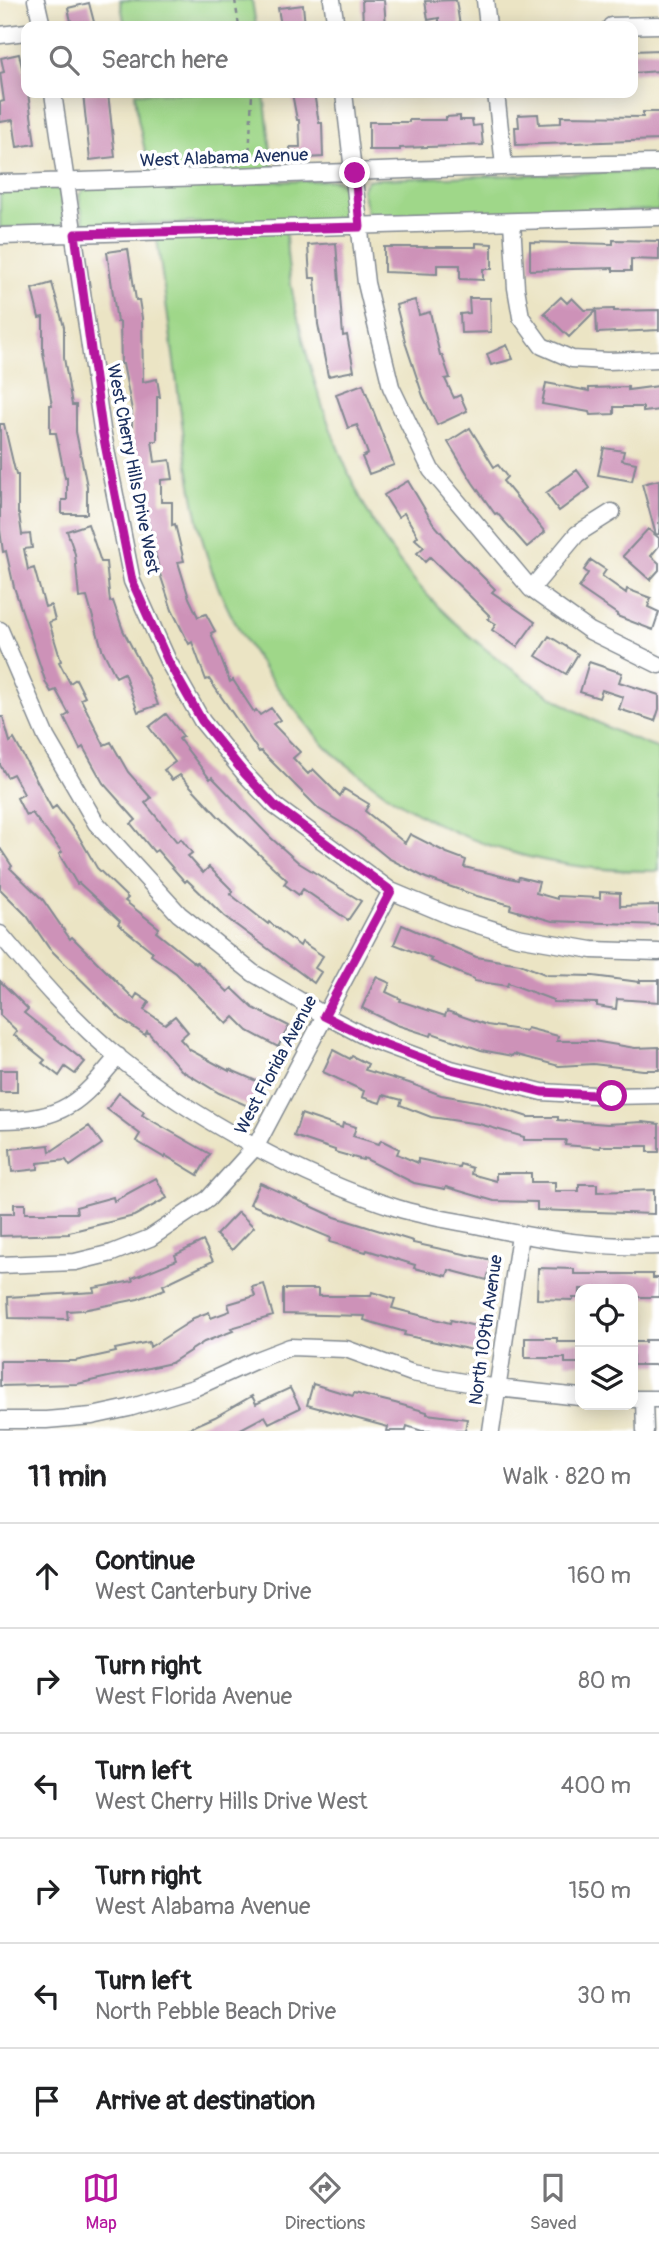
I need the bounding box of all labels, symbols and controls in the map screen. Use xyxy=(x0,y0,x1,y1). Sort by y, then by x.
search box xyxy=(21,21,638,98)
icon: search xyxy=(45,41,83,79)
text: Search here xyxy=(101,44,228,76)
street label: West Alabama Avenue xyxy=(139,144,309,172)
route end xyxy=(339,157,370,188)
street label: West Cherry Hills Drive West xyxy=(101,362,165,577)
street label: West Florida Avenue xyxy=(230,991,322,1139)
route start xyxy=(596,1080,627,1111)
street label: North 109th Avenue xyxy=(464,1253,508,1407)
map controls xyxy=(575,1284,638,1410)
button: locate xyxy=(575,1284,638,1347)
button: layers xyxy=(575,1347,638,1410)
text: 11 min xyxy=(28,1458,107,1495)
text: Walk · 820 m xyxy=(503,1462,631,1491)
text: Continue xyxy=(95,1545,195,1577)
icon: ahead xyxy=(28,1557,66,1595)
text: 160 m xyxy=(567,1561,631,1590)
text: West Canterbury Drive xyxy=(95,1577,311,1606)
text: Turn right xyxy=(95,1650,201,1682)
icon: right xyxy=(28,1662,66,1700)
text: 80 m xyxy=(578,1666,631,1695)
text: West Florida Avenue xyxy=(95,1682,292,1711)
text: Turn left xyxy=(95,1755,191,1787)
icon: left xyxy=(28,1767,66,1805)
text: 400 m xyxy=(561,1771,631,1800)
text: West Cherry Hills Drive West xyxy=(95,1787,368,1816)
text: Turn right xyxy=(95,1860,201,1892)
icon: right xyxy=(28,1872,66,1910)
text: 150 m xyxy=(568,1876,631,1905)
text: West Alabama Avenue xyxy=(95,1892,310,1921)
text: Turn left xyxy=(95,1965,191,1997)
icon: left xyxy=(28,1977,66,2015)
text: 30 m xyxy=(577,1981,631,2010)
text: North Pebble Beach Drive xyxy=(95,1997,336,2026)
icon: arrive xyxy=(28,2082,66,2120)
text: Arrive at destination xyxy=(95,2085,315,2117)
tab: Map xyxy=(82,2169,120,2235)
tab: Directions xyxy=(285,2169,365,2235)
tab: Saved xyxy=(530,2169,577,2235)

